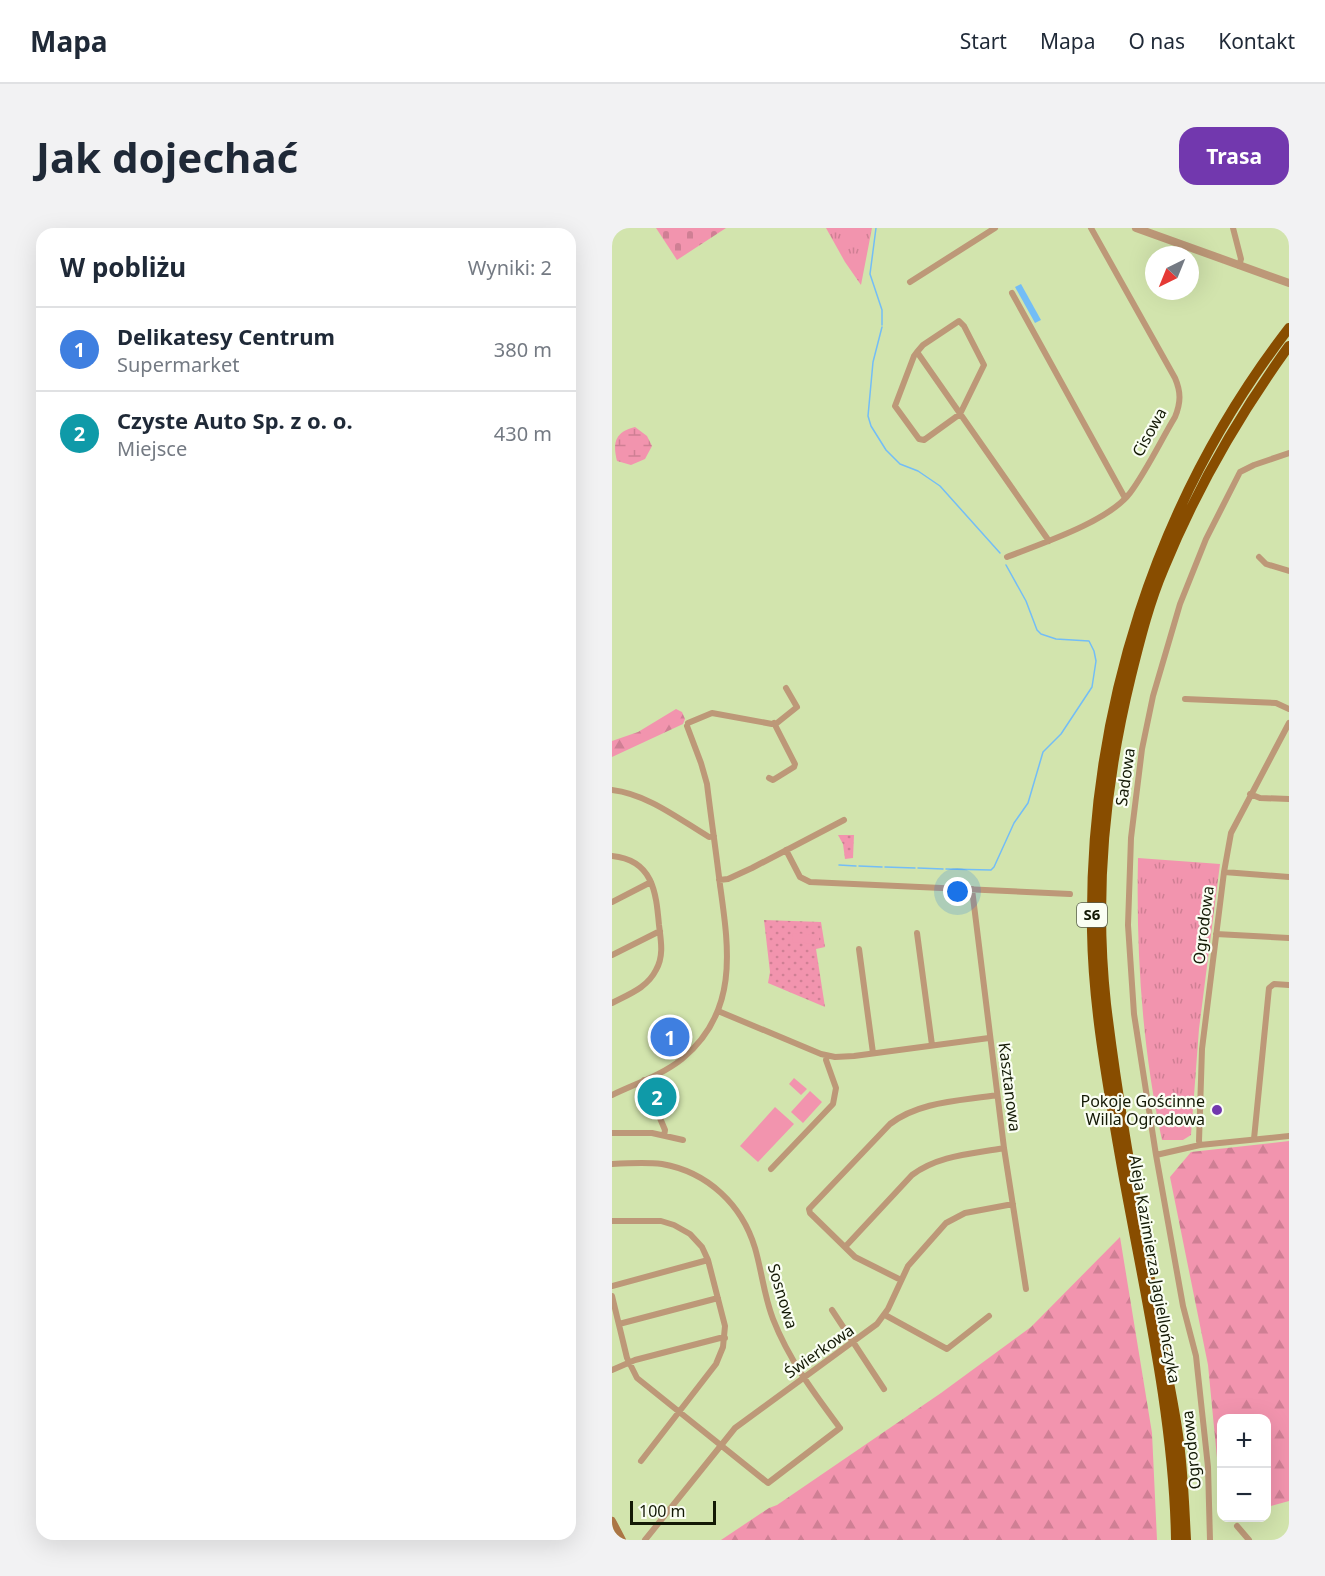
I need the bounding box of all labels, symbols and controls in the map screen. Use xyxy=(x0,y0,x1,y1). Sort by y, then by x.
text: Mapa xyxy=(30,22,108,60)
text: Start xyxy=(960,27,1007,55)
text: Mapa xyxy=(1040,27,1095,55)
text: O nas xyxy=(1128,27,1185,55)
text: Kontakt xyxy=(1218,27,1295,55)
button: Trasa xyxy=(1179,127,1289,185)
text: Jak dojechać xyxy=(36,128,298,185)
north arrow xyxy=(1145,246,1199,300)
text: W pobliżu xyxy=(60,249,186,285)
text: Wyniki: 2 xyxy=(468,254,552,281)
text: Delikatesy Centrum xyxy=(117,321,335,351)
text: 1 xyxy=(74,336,85,363)
text: 380 m xyxy=(494,336,552,363)
text: Supermarket xyxy=(117,351,240,378)
street label: Cisowa xyxy=(1127,404,1171,460)
text: Czyste Auto Sp. z o. o. xyxy=(117,405,353,435)
text: 2 xyxy=(74,420,85,447)
text: 430 m xyxy=(494,420,552,447)
text: Miejsce xyxy=(117,435,187,462)
street label: Sadowa xyxy=(1110,746,1140,808)
your location xyxy=(943,877,972,906)
street label: Ogrodowa xyxy=(1187,884,1219,966)
road number: S6 xyxy=(1077,903,1107,927)
pin: 1 xyxy=(650,1014,690,1060)
street label: Kasztanowa xyxy=(994,1041,1026,1133)
pin: 2 xyxy=(638,1074,676,1120)
place label: Pokoje Gościnne Willa Ogrodowa xyxy=(1081,1090,1205,1130)
marker: Pokoje Gościnne Willa Ogrodowa xyxy=(1210,1103,1224,1117)
street label: Aleja Kazimierza Jagiellończyka xyxy=(1124,1153,1186,1385)
street label: Sosnowa xyxy=(763,1261,803,1331)
street label: Świerkowa xyxy=(780,1319,858,1383)
street label: Ogrodowa xyxy=(1176,1410,1206,1490)
map controls xyxy=(1217,1414,1271,1522)
button: + xyxy=(1217,1414,1271,1468)
button: − xyxy=(1217,1468,1271,1522)
scale bar xyxy=(630,1498,716,1526)
text: 100 m xyxy=(639,1500,686,1522)

